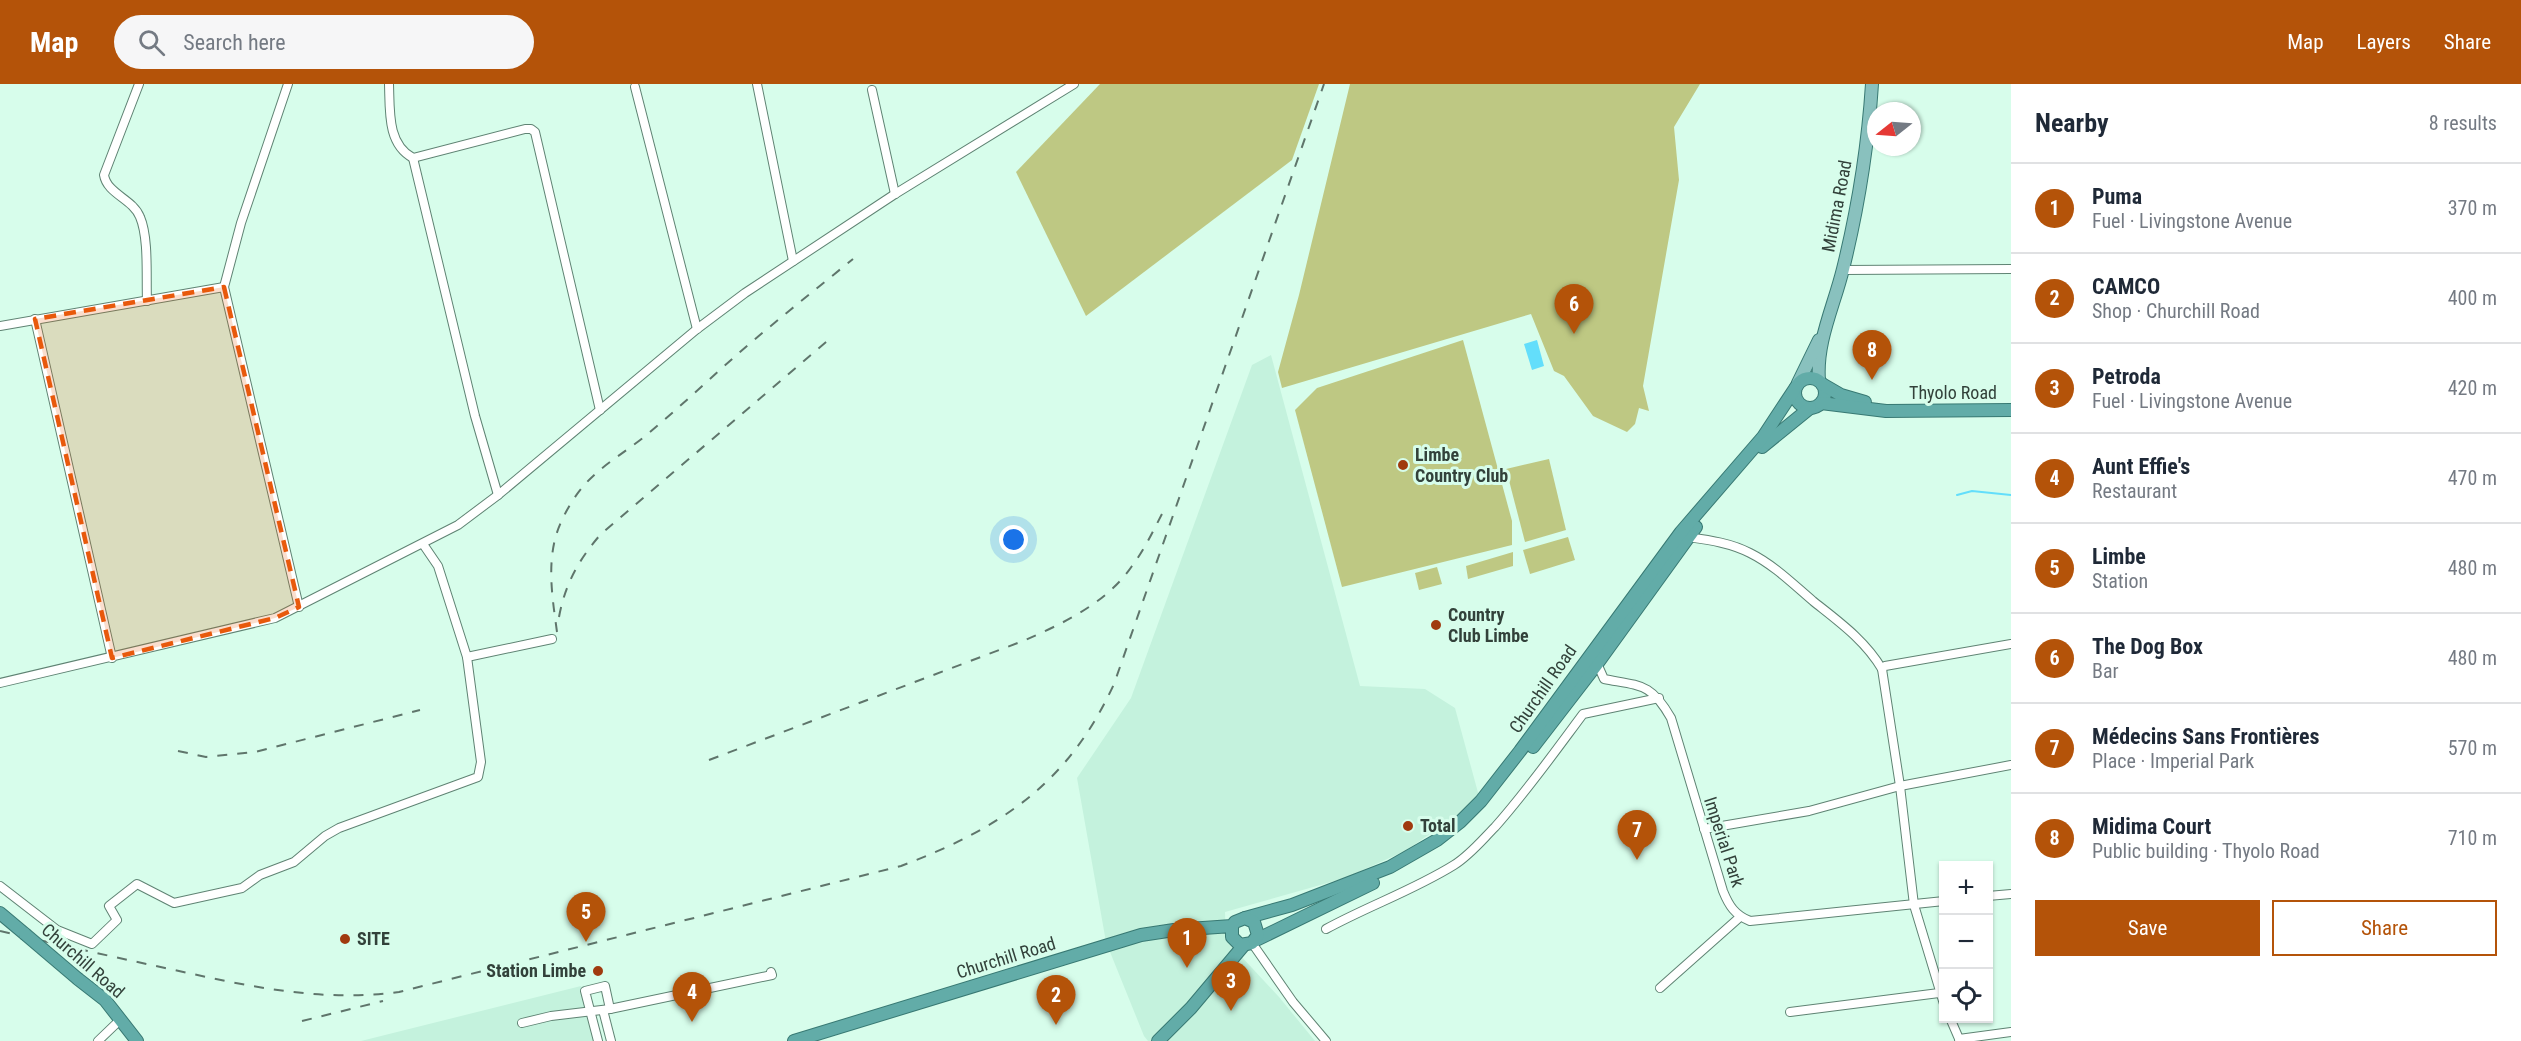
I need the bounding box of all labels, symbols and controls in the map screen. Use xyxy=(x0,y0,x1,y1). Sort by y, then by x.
search box xyxy=(114,15,534,69)
text: Map xyxy=(30,26,78,59)
icon: search xyxy=(135,26,168,59)
text: Search here xyxy=(183,30,286,55)
text: Map xyxy=(2287,30,2324,54)
text: Layers xyxy=(2357,30,2411,54)
text: Share xyxy=(2444,30,2491,54)
north arrow xyxy=(1867,102,1921,156)
text: Nearby xyxy=(2035,108,2109,138)
text: 8 results xyxy=(2429,111,2497,135)
street label: Midima Road xyxy=(1817,158,1856,254)
text: Puma xyxy=(2092,184,2142,209)
text: 1 xyxy=(2049,196,2060,220)
text: 370 m xyxy=(2448,196,2497,220)
text: Fuel · Livingstone Avenue xyxy=(2092,209,2292,233)
text: CAMCO xyxy=(2092,274,2160,299)
pin: 6 xyxy=(1554,284,1594,334)
text: 2 xyxy=(2049,286,2060,310)
text: 400 m xyxy=(2448,286,2497,310)
text: Shop · Churchill Road xyxy=(2092,299,2260,323)
pin: 8 xyxy=(1852,330,1892,380)
text: Petroda xyxy=(2092,364,2161,389)
text: 3 xyxy=(2049,376,2060,400)
text: 420 m xyxy=(2448,376,2497,400)
street label: Thyolo Road xyxy=(1909,382,1997,403)
text: Fuel · Livingstone Avenue xyxy=(2092,389,2292,413)
place label: Limbe Country Club xyxy=(1415,444,1508,486)
text: Aunt Effie's xyxy=(2092,454,2190,479)
marker: Limbe Country Club xyxy=(1396,458,1410,472)
text: 4 xyxy=(2049,466,2060,490)
text: 470 m xyxy=(2448,466,2497,490)
text: Restaurant xyxy=(2092,479,2177,503)
your location xyxy=(999,525,1028,554)
text: Limbe xyxy=(2092,544,2146,569)
text: 5 xyxy=(2049,556,2060,580)
text: 480 m xyxy=(2448,556,2497,580)
text: Station xyxy=(2092,569,2148,593)
place label: Country Club Limbe xyxy=(1448,604,1529,646)
marker: Country Club Limbe xyxy=(1429,618,1443,632)
text: The Dog Box xyxy=(2092,634,2203,659)
street label: Churchill Road xyxy=(1505,641,1581,737)
text: 6 xyxy=(2049,646,2060,670)
text: 480 m xyxy=(2448,646,2497,670)
text: Bar xyxy=(2092,659,2119,683)
text: Médecins Sans Frontières xyxy=(2092,724,2320,749)
text: 7 xyxy=(2049,736,2060,760)
text: 570 m xyxy=(2448,736,2497,760)
text: Place · Imperial Park xyxy=(2092,749,2254,773)
street label: Imperial Park xyxy=(1700,794,1749,890)
pin: 7 xyxy=(1618,810,1656,860)
text: Midima Court xyxy=(2092,814,2211,839)
place label: Total xyxy=(1420,815,1455,836)
marker: Total xyxy=(1401,819,1415,833)
text: 8 xyxy=(2049,826,2060,850)
text: 710 m xyxy=(2448,826,2497,850)
text: Public building · Thyolo Road xyxy=(2092,839,2320,863)
map controls xyxy=(1939,861,1993,1023)
button: + xyxy=(1939,861,1993,915)
pin: 5 xyxy=(566,892,606,942)
button: Save xyxy=(2035,900,2260,956)
button: Share xyxy=(2272,900,2497,956)
button: − xyxy=(1939,915,1993,969)
pin: 1 xyxy=(1168,918,1206,968)
street label: Churchill Road xyxy=(38,919,129,1002)
place label: SITE xyxy=(357,928,390,949)
marker: SITE xyxy=(338,932,352,946)
street label: Churchill Road xyxy=(954,932,1058,983)
place label: Station Limbe xyxy=(486,960,586,981)
pin: 3 xyxy=(1212,962,1250,1011)
marker: Station Limbe xyxy=(591,964,605,978)
button: locate xyxy=(1939,969,1993,1023)
pin: 4 xyxy=(672,972,712,1022)
pin: 2 xyxy=(1036,976,1076,1025)

